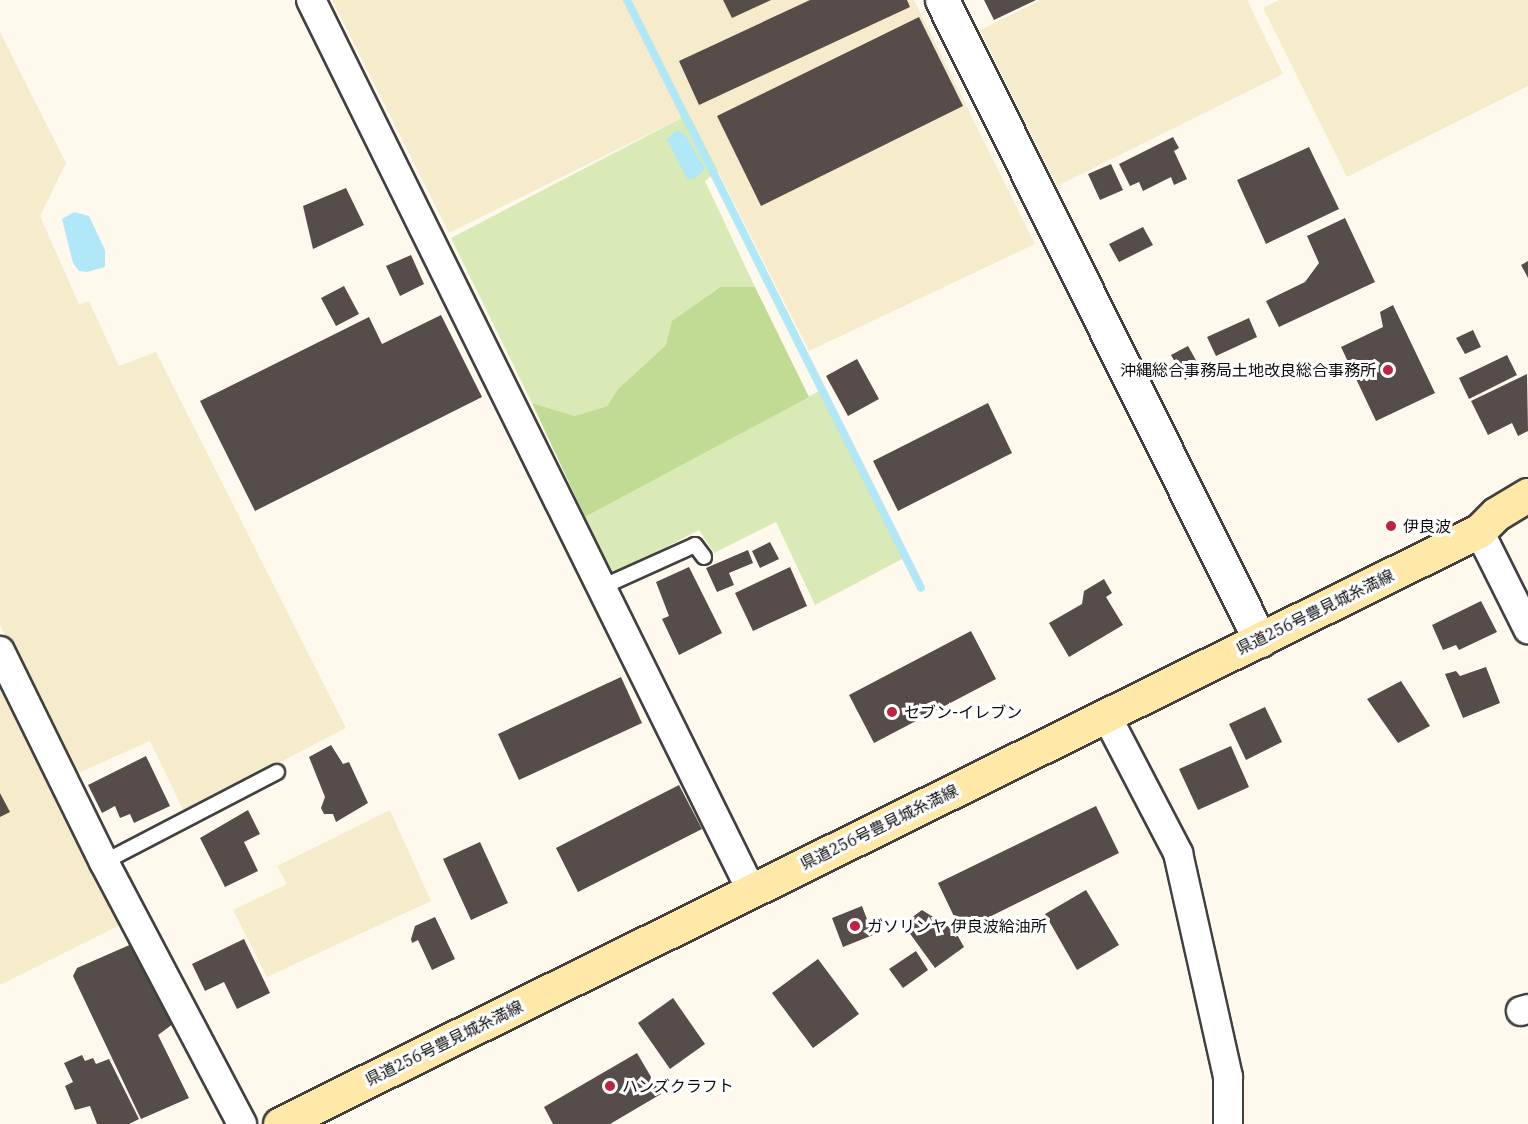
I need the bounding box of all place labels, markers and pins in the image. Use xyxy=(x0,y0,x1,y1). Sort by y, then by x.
place label: 沖縄総合事務局土地改良総合事務所 xyxy=(1120,360,1376,380)
marker: 沖縄総合事務局土地改良総合事務所 xyxy=(1381,363,1395,377)
place label: 伊良波 xyxy=(1403,516,1451,536)
marker: 伊良波 xyxy=(1384,519,1398,533)
place label: セブン-イレブン xyxy=(904,702,1022,722)
marker: セブン-イレブン xyxy=(885,705,899,719)
place label: ガソリンヤ 伊良波給油所 xyxy=(867,916,1047,936)
marker: ガソリンヤ 伊良波給油所 xyxy=(848,919,862,933)
place label: ハンズクラフト xyxy=(622,1076,734,1096)
marker: ハンズクラフト xyxy=(603,1079,617,1093)

